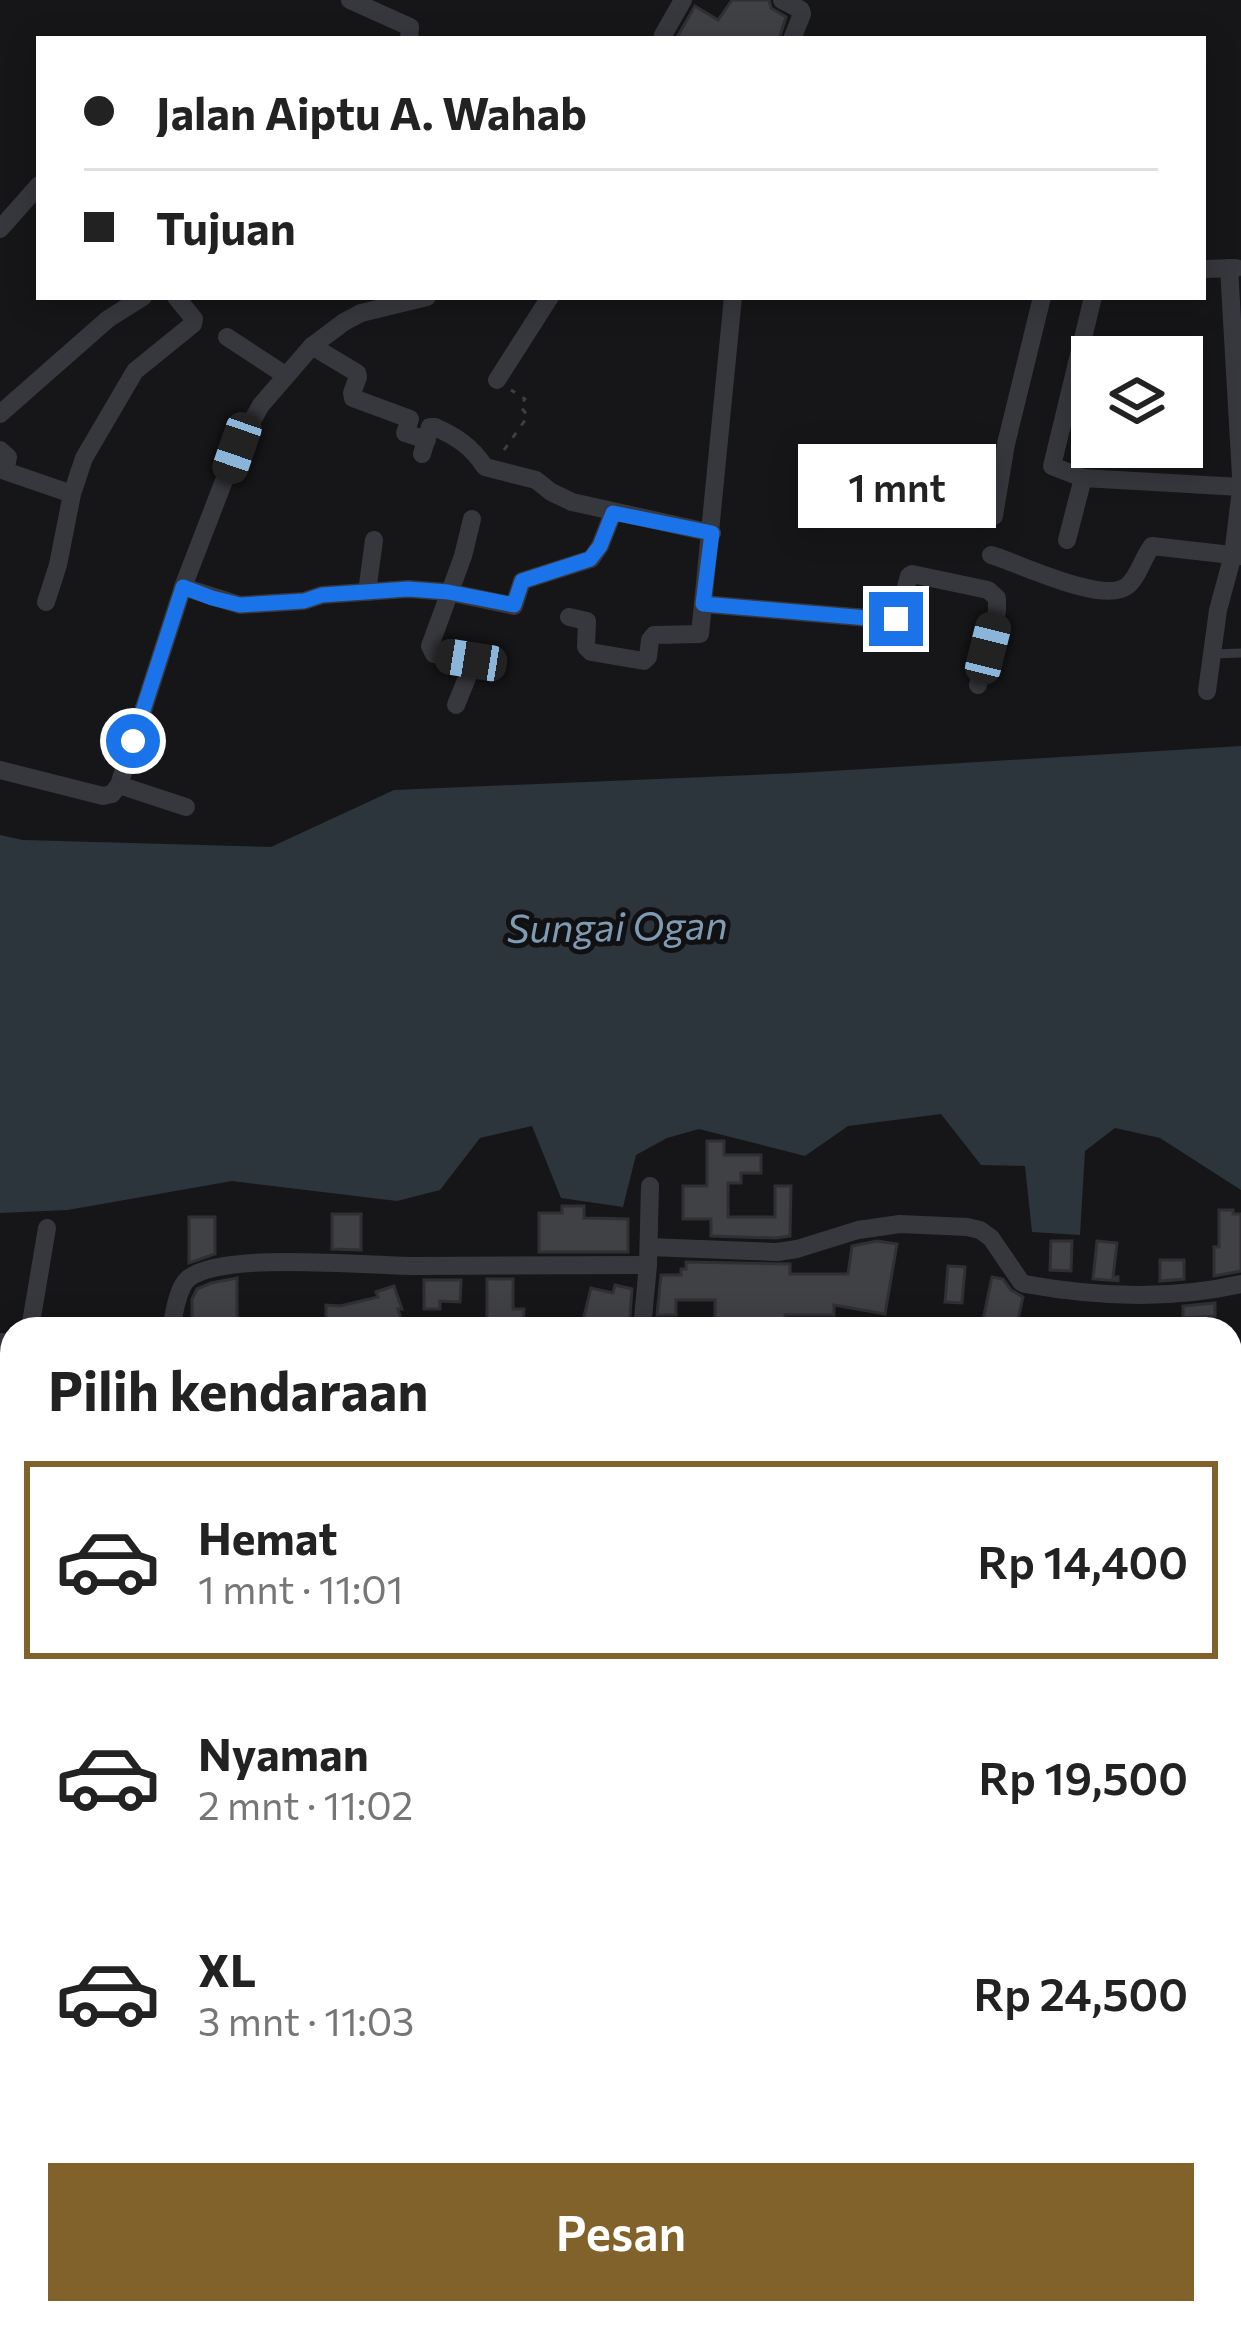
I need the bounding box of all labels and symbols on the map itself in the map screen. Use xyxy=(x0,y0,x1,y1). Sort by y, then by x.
car xyxy=(208,408,266,488)
callout: 1 mnt xyxy=(797,445,995,529)
route end xyxy=(869,592,923,646)
car xyxy=(962,609,1014,687)
car xyxy=(433,637,509,683)
route start xyxy=(106,714,160,768)
water label: Sungai Ogan xyxy=(506,899,728,951)

